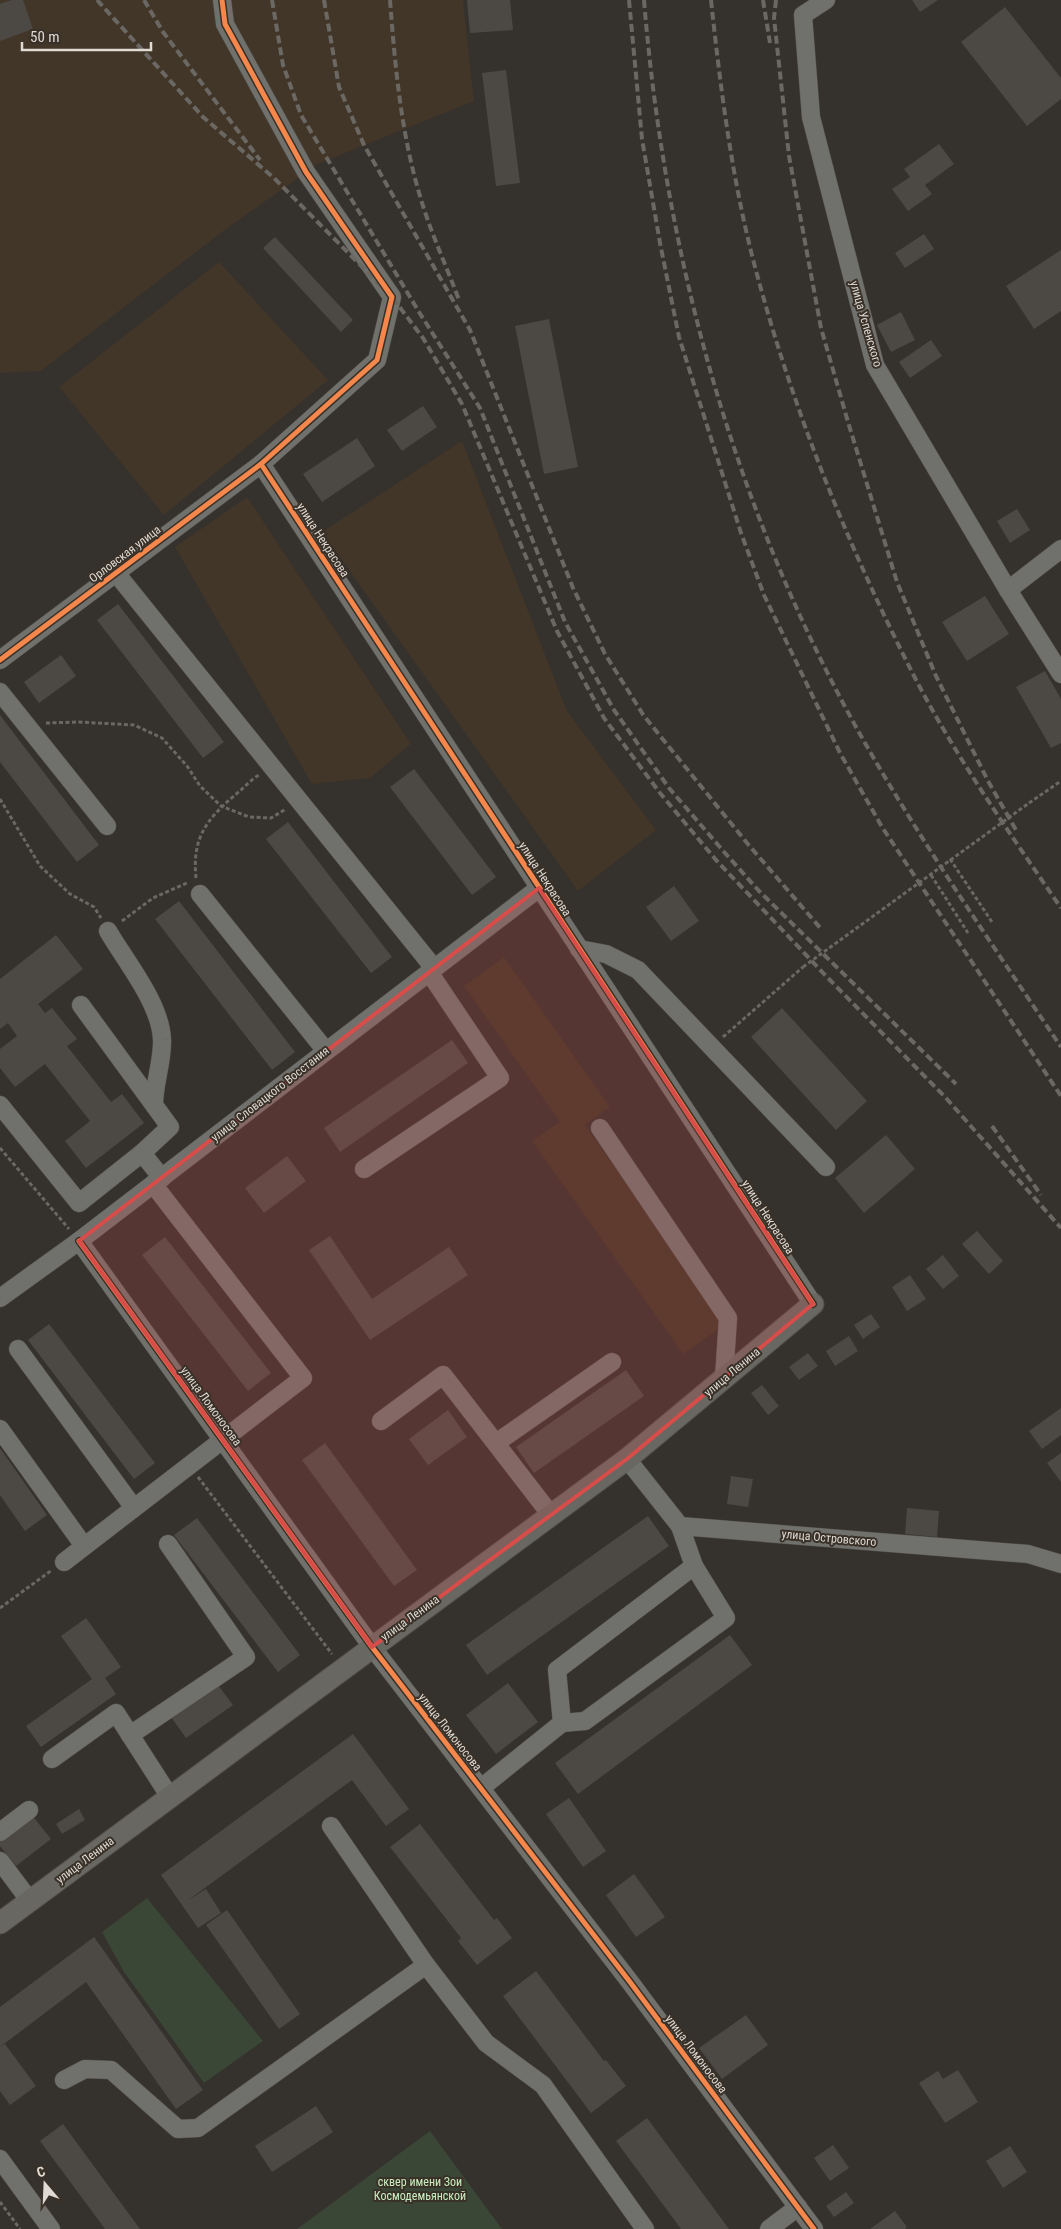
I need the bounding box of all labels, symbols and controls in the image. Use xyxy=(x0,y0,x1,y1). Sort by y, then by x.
scale bar xyxy=(22,20,151,52)
text: 50 m xyxy=(30,28,60,46)
street label: улица Успенского xyxy=(847,279,885,369)
street label: улица Некрасова xyxy=(294,500,352,580)
street label: Орловская улица xyxy=(86,522,164,585)
street label: улица Некрасова xyxy=(516,839,574,919)
street label: улица Словацкого Восстания xyxy=(208,1044,332,1144)
street label: улица Некрасова xyxy=(739,1177,797,1257)
street label: улица Ленина xyxy=(701,1344,763,1399)
street label: улица Ломоносова xyxy=(178,1364,245,1449)
street label: улица Островского xyxy=(781,1527,877,1549)
street label: улица Ленина xyxy=(378,1592,442,1644)
street label: улица Ломоносова xyxy=(415,1690,485,1774)
street label: улица Ленина xyxy=(53,1834,117,1886)
street label: улица Ломоносова xyxy=(662,2012,730,2096)
north arrow xyxy=(20,2159,70,2209)
text: С xyxy=(34,2163,47,2181)
park label: сквер имени Зои Космодемьянской xyxy=(374,2175,466,2203)

